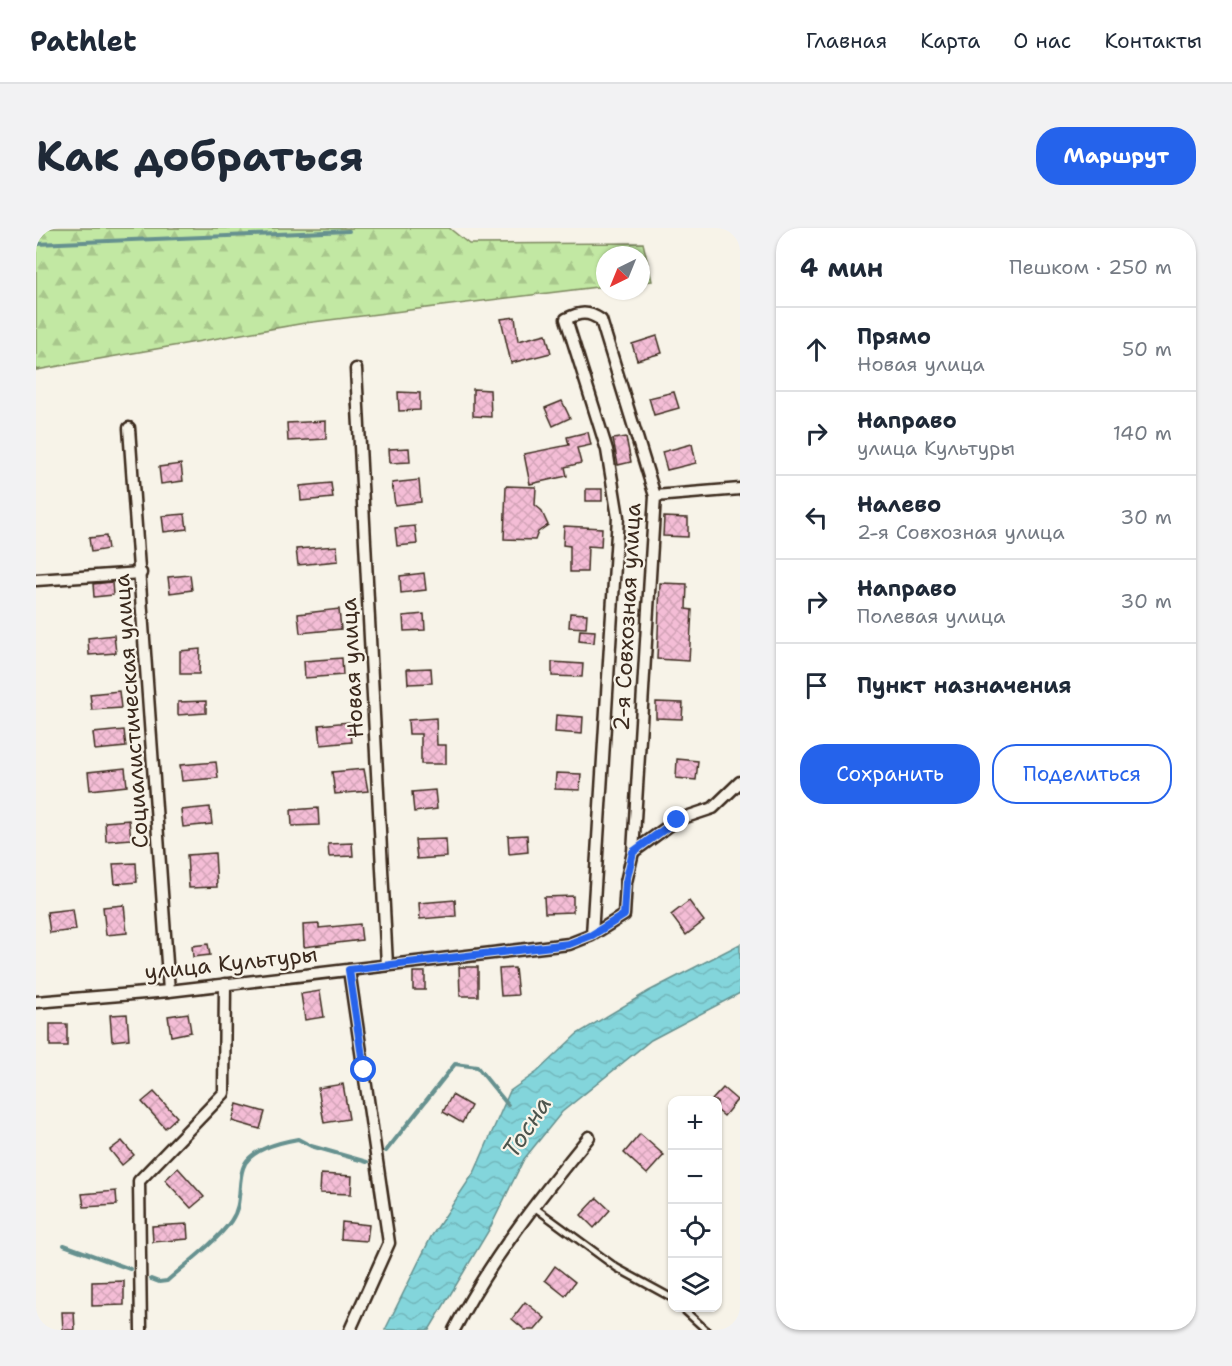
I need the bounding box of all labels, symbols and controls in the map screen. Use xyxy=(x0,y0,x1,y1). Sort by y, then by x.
text: Pathlet xyxy=(30,22,137,60)
text: Главная xyxy=(806,27,887,55)
text: Карта xyxy=(920,27,980,55)
text: О нас xyxy=(1013,27,1071,55)
text: Контакты xyxy=(1104,27,1202,55)
button: Маршрут xyxy=(1036,127,1196,185)
text: Как добраться xyxy=(36,128,364,184)
north arrow xyxy=(596,246,650,300)
text: 4 мин xyxy=(800,250,883,285)
text: Пешком · 250 m xyxy=(1009,254,1172,280)
text: Прямо xyxy=(857,322,931,351)
icon: ahead xyxy=(800,333,833,366)
text: 50 m xyxy=(1122,336,1172,362)
text: Новая улица xyxy=(857,351,985,377)
text: Направо xyxy=(857,406,957,435)
icon: right xyxy=(800,417,833,450)
text: 140 m xyxy=(1113,420,1172,446)
text: улица Культуры xyxy=(857,435,1015,461)
text: Налево xyxy=(857,490,941,519)
icon: left xyxy=(800,501,833,534)
street label: 2-я Совхозная улица xyxy=(607,502,647,732)
text: 30 m xyxy=(1120,504,1172,530)
text: 2-я Совхозная улица xyxy=(857,519,1065,545)
street label: Социалистическая улица xyxy=(107,573,155,849)
text: Направо xyxy=(857,574,957,603)
icon: right xyxy=(800,585,833,618)
text: 30 m xyxy=(1120,588,1172,614)
street label: Новая улица xyxy=(334,597,370,739)
text: Полевая улица xyxy=(857,603,1006,629)
icon: arrive xyxy=(800,669,833,702)
text: Пункт назначения xyxy=(857,671,1071,700)
button: Сохранить xyxy=(800,744,980,804)
button: Поделиться xyxy=(992,744,1172,804)
route end xyxy=(663,806,689,832)
street label: улица Культуры xyxy=(143,939,319,987)
route start xyxy=(350,1056,376,1082)
water label: Тосна xyxy=(495,1090,559,1164)
map controls xyxy=(668,1096,722,1312)
button: + xyxy=(668,1096,722,1150)
button: − xyxy=(668,1150,722,1204)
button: locate xyxy=(668,1204,722,1258)
button: layers xyxy=(668,1258,722,1312)

